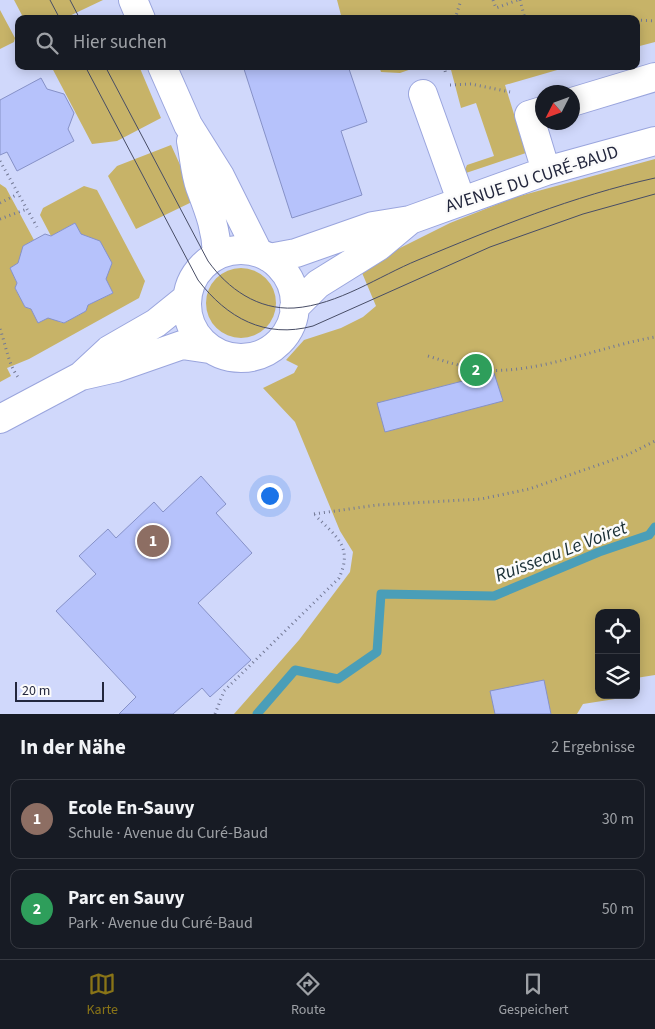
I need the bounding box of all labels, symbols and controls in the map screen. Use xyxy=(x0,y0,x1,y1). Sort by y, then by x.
search box xyxy=(15,15,640,70)
icon: search xyxy=(33,29,61,57)
text: Hier suchen xyxy=(73,29,167,56)
north arrow xyxy=(535,85,580,130)
street label: AVENUE DU CURÉ-BAUD xyxy=(442,139,622,219)
pin: 2 xyxy=(460,351,492,389)
your location xyxy=(257,483,283,509)
water label: Ruisseau Le Voiret xyxy=(491,514,632,590)
pin: 1 xyxy=(137,522,169,560)
map controls xyxy=(595,609,640,699)
button: locate xyxy=(595,609,640,654)
button: layers xyxy=(595,654,640,699)
scale bar xyxy=(15,679,104,702)
text: 20 m xyxy=(22,681,50,701)
text: In der Nähe xyxy=(20,732,126,762)
text: 2 Ergebnisse xyxy=(551,736,635,758)
text: Ecole En-Sauvy xyxy=(68,795,195,822)
text: 1 xyxy=(33,808,41,830)
text: 30 m xyxy=(602,808,634,830)
text: Schule · Avenue du Curé-Baud xyxy=(68,822,268,844)
text: Parc en Sauvy xyxy=(68,885,184,912)
text: 2 xyxy=(33,898,41,920)
text: 50 m xyxy=(602,898,634,920)
text: Park · Avenue du Curé-Baud xyxy=(68,912,253,934)
tab: Karte xyxy=(86,970,118,1020)
tab: Route xyxy=(291,970,325,1020)
tab: Gespeichert xyxy=(498,970,569,1020)

